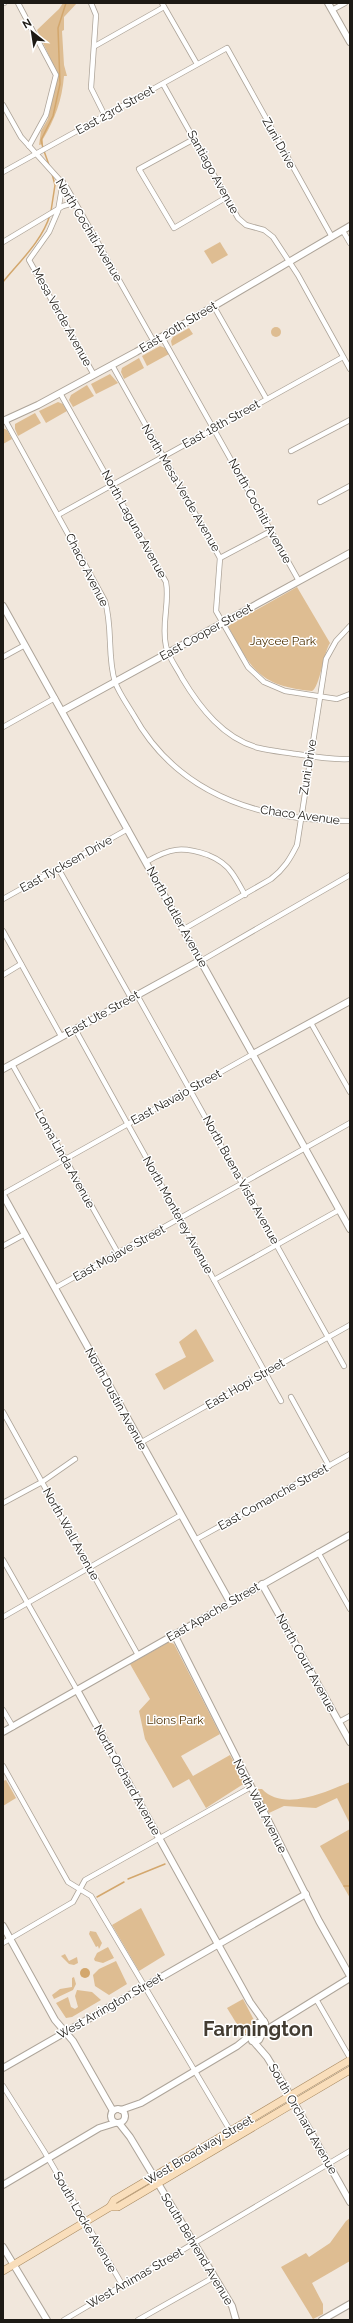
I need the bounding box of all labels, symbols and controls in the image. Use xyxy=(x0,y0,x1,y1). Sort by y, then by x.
north arrow xyxy=(12,12,52,52)
text: N xyxy=(20,16,34,32)
street label: East 23rd Street xyxy=(73,83,157,137)
street label: Zuni Drive xyxy=(259,115,299,171)
street label: Santiago Avenue xyxy=(184,128,242,216)
street label: North Cochiti Avenue xyxy=(53,176,125,284)
street label: Mesa Verde Avenue xyxy=(29,265,95,369)
street label: East 20th Street xyxy=(137,298,219,356)
street label: East 18th Street xyxy=(180,397,262,451)
street label: North Mesa Verde Avenue xyxy=(139,422,223,554)
street label: North Cochiti Avenue xyxy=(225,456,295,566)
street label: North Laguna Avenue xyxy=(99,468,169,580)
street label: Chaco Avenue xyxy=(63,531,111,609)
street label: East Cooper Street xyxy=(157,601,255,663)
park label: Jaycee Park xyxy=(250,634,317,648)
street label: Zuni Drive xyxy=(297,738,319,796)
street label: Chaco Avenue xyxy=(259,802,341,828)
street label: East Tycksen Drive xyxy=(17,833,115,895)
street label: North Butler Avenue xyxy=(144,864,210,970)
street label: East Ute Street xyxy=(62,988,142,1040)
street label: East Navajo Street xyxy=(128,1066,224,1128)
street label: Loma Linda Avenue xyxy=(32,1107,98,1211)
street label: North Buena Vista Avenue xyxy=(200,1113,282,1247)
street label: North Monterey Avenue xyxy=(140,1154,216,1276)
street label: East Mojave Street xyxy=(71,1222,167,1284)
street label: North Dustin Avenue xyxy=(82,1346,150,1452)
street label: East Hopi Street xyxy=(203,1356,287,1412)
street label: East Comanche Street xyxy=(216,1461,330,1533)
street label: North Wall Avenue xyxy=(40,1485,102,1583)
street label: East Apache Street xyxy=(164,1580,262,1644)
street label: North Court Avenue xyxy=(273,1611,339,1715)
park label: Lions Park xyxy=(146,1713,204,1727)
street label: North Orchard Avenue xyxy=(91,1722,163,1838)
street label: North Wall Avenue xyxy=(230,1757,290,1855)
street label: West Arrington Street xyxy=(55,1970,165,2042)
district label: Farmington xyxy=(203,2017,313,2041)
street label: South Orchard Avenue xyxy=(266,2061,340,2177)
street label: West Broadway Street xyxy=(143,2112,255,2188)
street label: South Locke Avenue xyxy=(50,2169,120,2275)
street label: South Behrend Avenue xyxy=(158,2191,236,2307)
street label: West Animas Street xyxy=(84,2245,186,2311)

